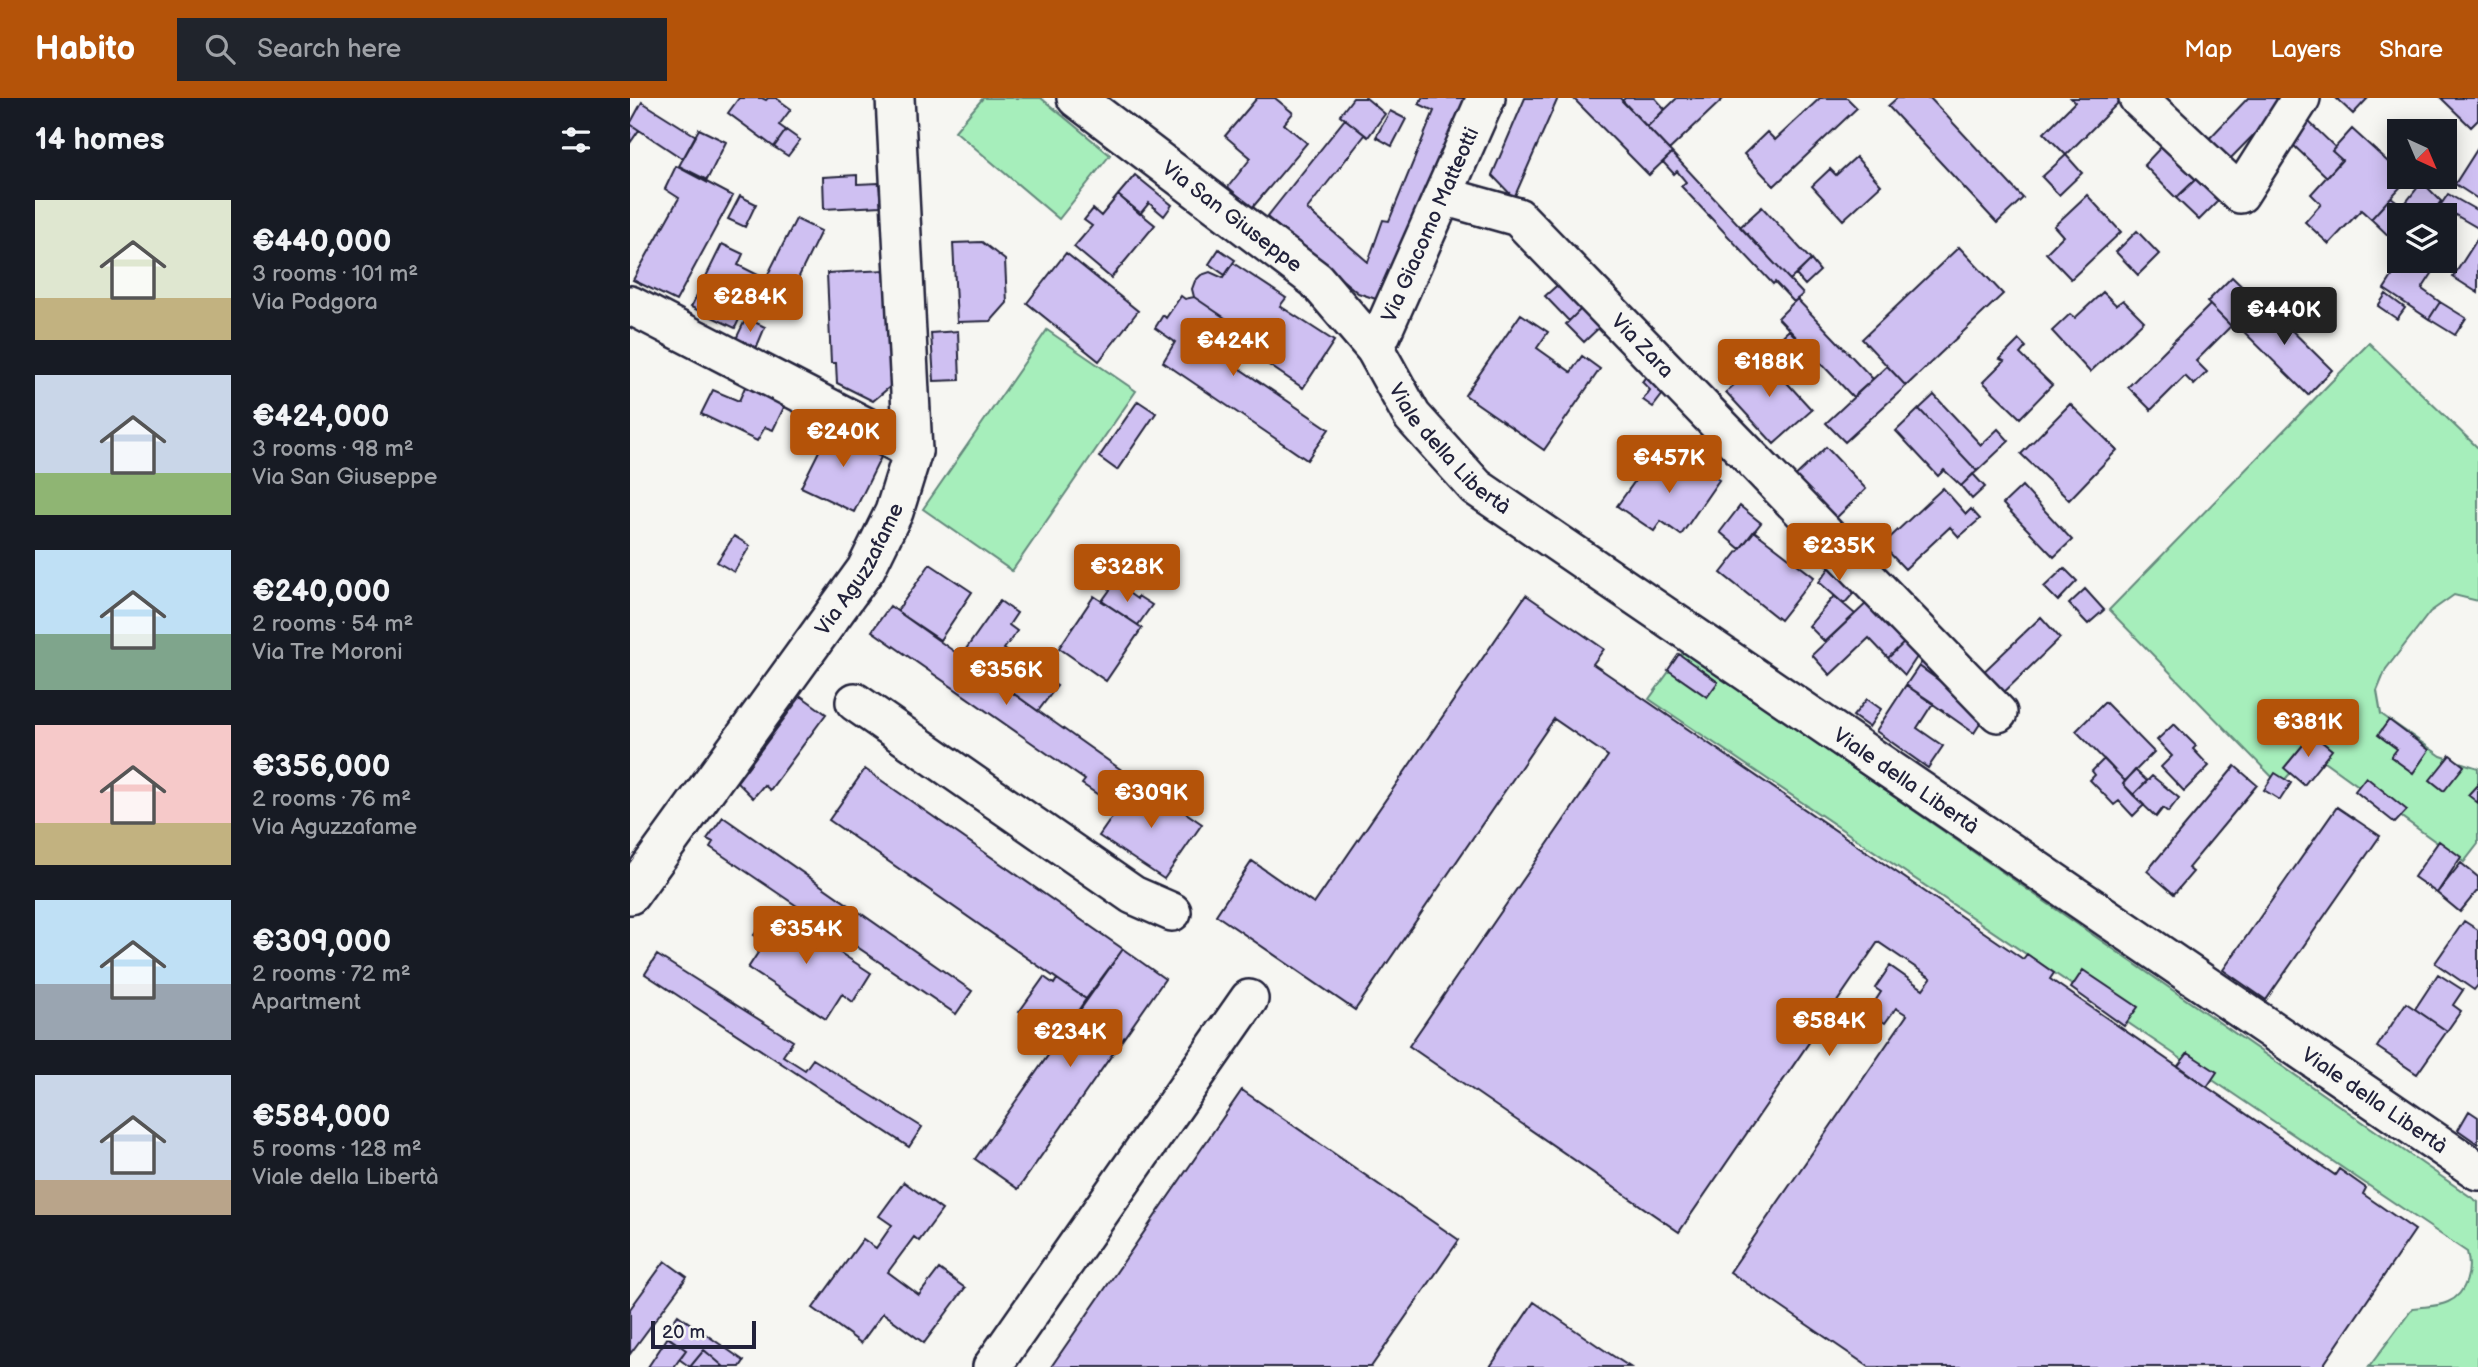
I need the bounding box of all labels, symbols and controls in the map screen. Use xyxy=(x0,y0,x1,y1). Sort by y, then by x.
search box xyxy=(177,18,667,81)
text: Habito xyxy=(35,29,135,69)
icon: search xyxy=(201,30,239,68)
text: Search here xyxy=(257,34,401,65)
text: Map xyxy=(2184,35,2232,64)
text: Layers xyxy=(2270,35,2341,64)
text: Share xyxy=(2379,35,2443,64)
north arrow xyxy=(2387,119,2457,189)
map controls xyxy=(2387,119,2457,273)
icon: filters xyxy=(557,121,595,159)
text: 14 homes xyxy=(35,122,164,158)
street label: Via Giacomo Matteotti xyxy=(1376,123,1484,326)
street label: Via San Giuseppe xyxy=(1157,155,1307,278)
button: layers xyxy=(2387,203,2457,273)
text: €440,000 xyxy=(252,224,391,260)
icon: home xyxy=(91,228,175,312)
text: 3 rooms · 101 m² xyxy=(252,260,418,288)
pin: €284K xyxy=(701,274,799,334)
text: €284K xyxy=(713,283,787,311)
text: Via Podgora xyxy=(252,288,378,316)
pin: €440K xyxy=(2235,288,2333,347)
text: €440K xyxy=(2247,296,2321,324)
street label: Via Zara xyxy=(1606,309,1679,383)
pin: €424K xyxy=(1184,318,1282,378)
text: €424K xyxy=(1197,327,1269,355)
pin: €188K xyxy=(1720,340,1818,399)
text: €188K xyxy=(1734,348,1804,376)
street label: Viale della Libertà xyxy=(1384,379,1515,519)
text: €424,000 xyxy=(252,399,390,435)
icon: home xyxy=(91,403,175,487)
pin: €240K xyxy=(794,410,892,469)
text: €240K xyxy=(806,418,880,446)
text: 3 rooms · 98 m² xyxy=(252,435,414,463)
pin: €457K xyxy=(1620,436,1718,495)
text: €457K xyxy=(1633,444,1705,472)
text: Via San Giuseppe xyxy=(252,463,437,491)
street label: Via Aguzzafame xyxy=(810,500,908,640)
pin: €235K xyxy=(1790,524,1888,583)
text: €235K xyxy=(1803,532,1875,560)
pin: €328K xyxy=(1078,545,1176,604)
text: €328K xyxy=(1090,553,1164,581)
text: €240,000 xyxy=(252,574,391,610)
icon: home xyxy=(91,578,175,662)
text: 2 rooms · 54 m² xyxy=(252,610,414,638)
text: Via Tre Moroni xyxy=(252,638,403,666)
pin: €356K xyxy=(957,648,1055,707)
text: €356K xyxy=(969,656,1043,684)
pin: €381K xyxy=(2259,700,2357,759)
text: €381K xyxy=(2273,708,2343,736)
street label: Viale della Libertà xyxy=(1829,722,1984,839)
text: €356,000 xyxy=(252,749,390,785)
icon: home xyxy=(91,753,175,837)
pin: €309K xyxy=(1102,770,1200,830)
text: €309K xyxy=(1114,779,1188,807)
text: 2 rooms · 76 m² xyxy=(252,785,411,813)
text: Via Aguzzafame xyxy=(252,813,417,841)
pin: €354K xyxy=(757,906,855,966)
text: €354K xyxy=(769,915,843,943)
text: €309,000 xyxy=(252,924,391,960)
icon: home xyxy=(91,928,175,1012)
text: 2 rooms · 72 m² xyxy=(252,960,411,988)
text: Apartment xyxy=(252,988,361,1016)
pin: €584K xyxy=(1780,998,1878,1058)
text: €584K xyxy=(1792,1007,1866,1035)
pin: €234K xyxy=(1021,1010,1119,1069)
text: €234K xyxy=(1033,1018,1107,1046)
street label: Viale della Libertà xyxy=(2297,1042,2452,1159)
text: €584,000 xyxy=(252,1099,390,1135)
icon: home xyxy=(91,1103,175,1187)
text: 5 rooms · 128 m² xyxy=(252,1135,422,1163)
text: Viale della Libertà xyxy=(252,1163,439,1191)
scale bar xyxy=(651,1318,756,1350)
text: 20 m xyxy=(662,1321,705,1344)

